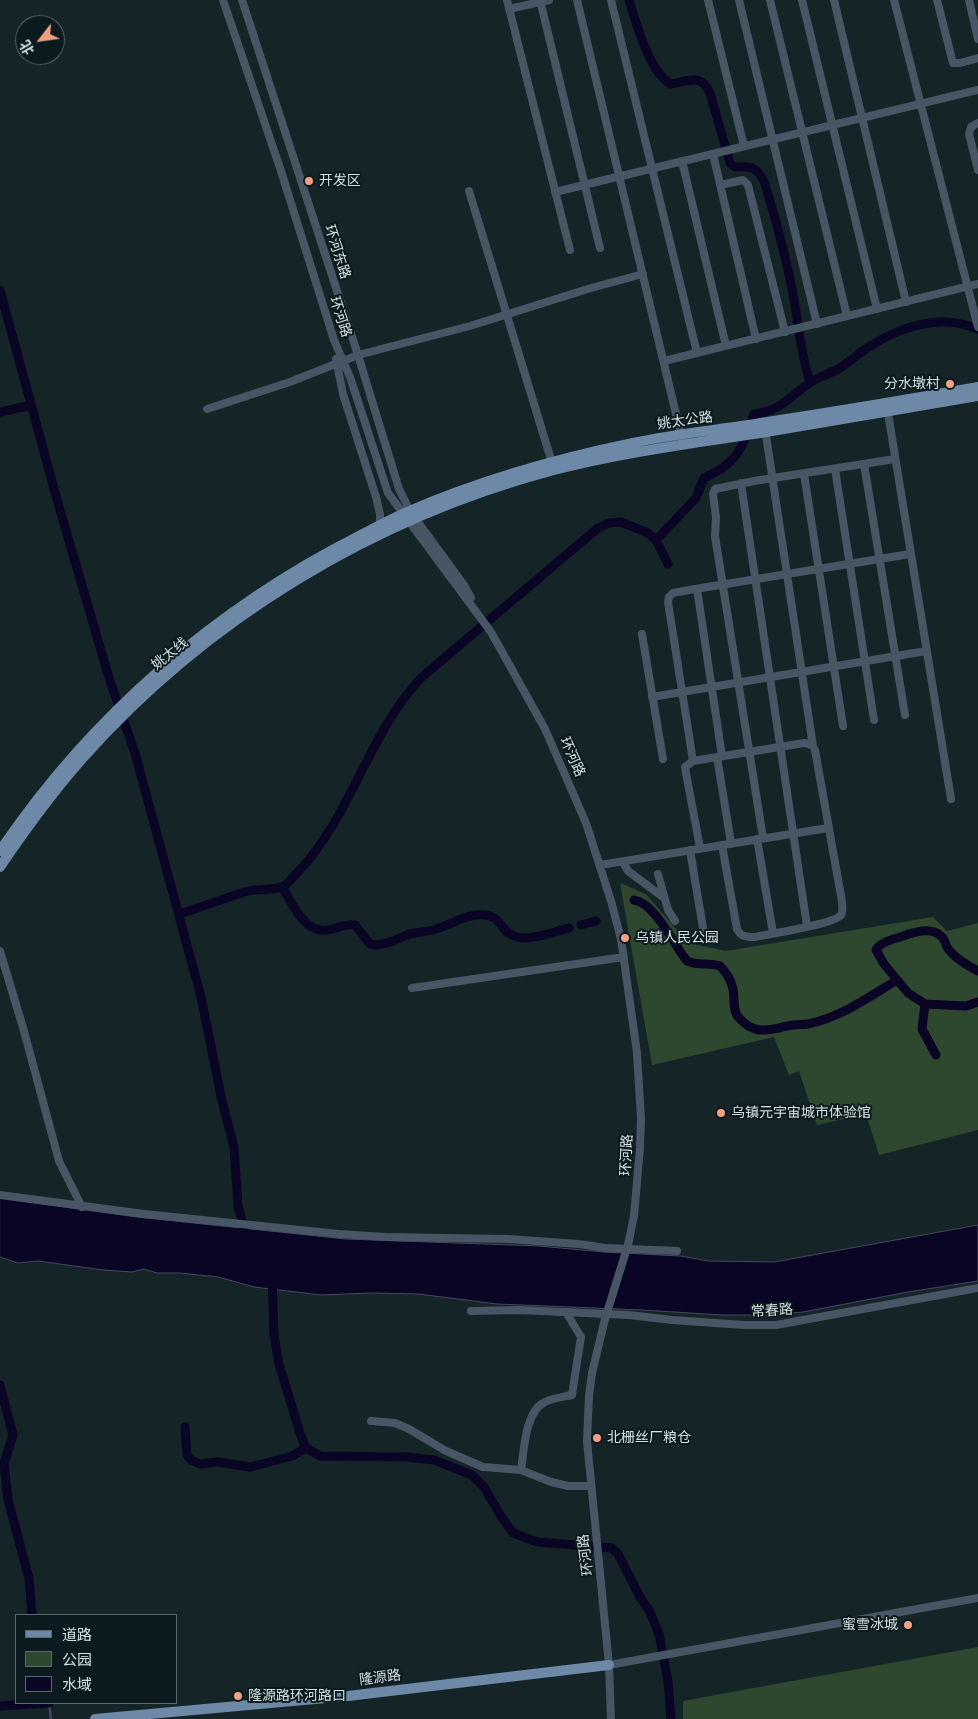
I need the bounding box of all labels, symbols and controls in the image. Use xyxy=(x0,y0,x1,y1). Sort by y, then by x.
north arrow xyxy=(15,15,65,65)
text: 北 xyxy=(17,37,38,58)
place label: 开发区 xyxy=(319,173,361,189)
marker: 开发区 xyxy=(303,175,315,187)
street label: 环河东路 xyxy=(320,223,354,281)
street label: 环河路 xyxy=(326,294,354,340)
place label: 分水墩村 xyxy=(884,376,940,392)
marker: 分水墩村 xyxy=(944,378,956,390)
street label: 姚太公路 xyxy=(656,409,714,433)
street label: 姚太线 xyxy=(148,634,192,674)
street label: 环河路 xyxy=(556,734,588,780)
place label: 乌镇人民公园 xyxy=(635,930,719,946)
marker: 乌镇人民公园 xyxy=(619,932,631,944)
place label: 乌镇元宇宙城市体验馆 xyxy=(731,1105,871,1121)
marker: 乌镇元宇宙城市体验馆 xyxy=(715,1107,727,1119)
street label: 环河路 xyxy=(618,1134,636,1176)
street label: 常春路 xyxy=(750,1301,794,1321)
place label: 北栅丝厂粮仓 xyxy=(607,1430,691,1446)
marker: 北栅丝厂粮仓 xyxy=(591,1432,603,1444)
street label: 环河路 xyxy=(575,1533,597,1577)
legend xyxy=(15,1614,178,1704)
place label: 蜜雪冰城 xyxy=(842,1617,898,1633)
marker: 蜜雪冰城 xyxy=(902,1619,914,1631)
text: 道路 xyxy=(62,1626,92,1644)
text: 公园 xyxy=(62,1651,92,1669)
street label: 隆源路 xyxy=(358,1667,402,1689)
text: 水域 xyxy=(62,1676,92,1694)
place label: 隆源路环河路口 xyxy=(248,1688,346,1704)
marker: 隆源路环河路口 xyxy=(232,1690,244,1702)

